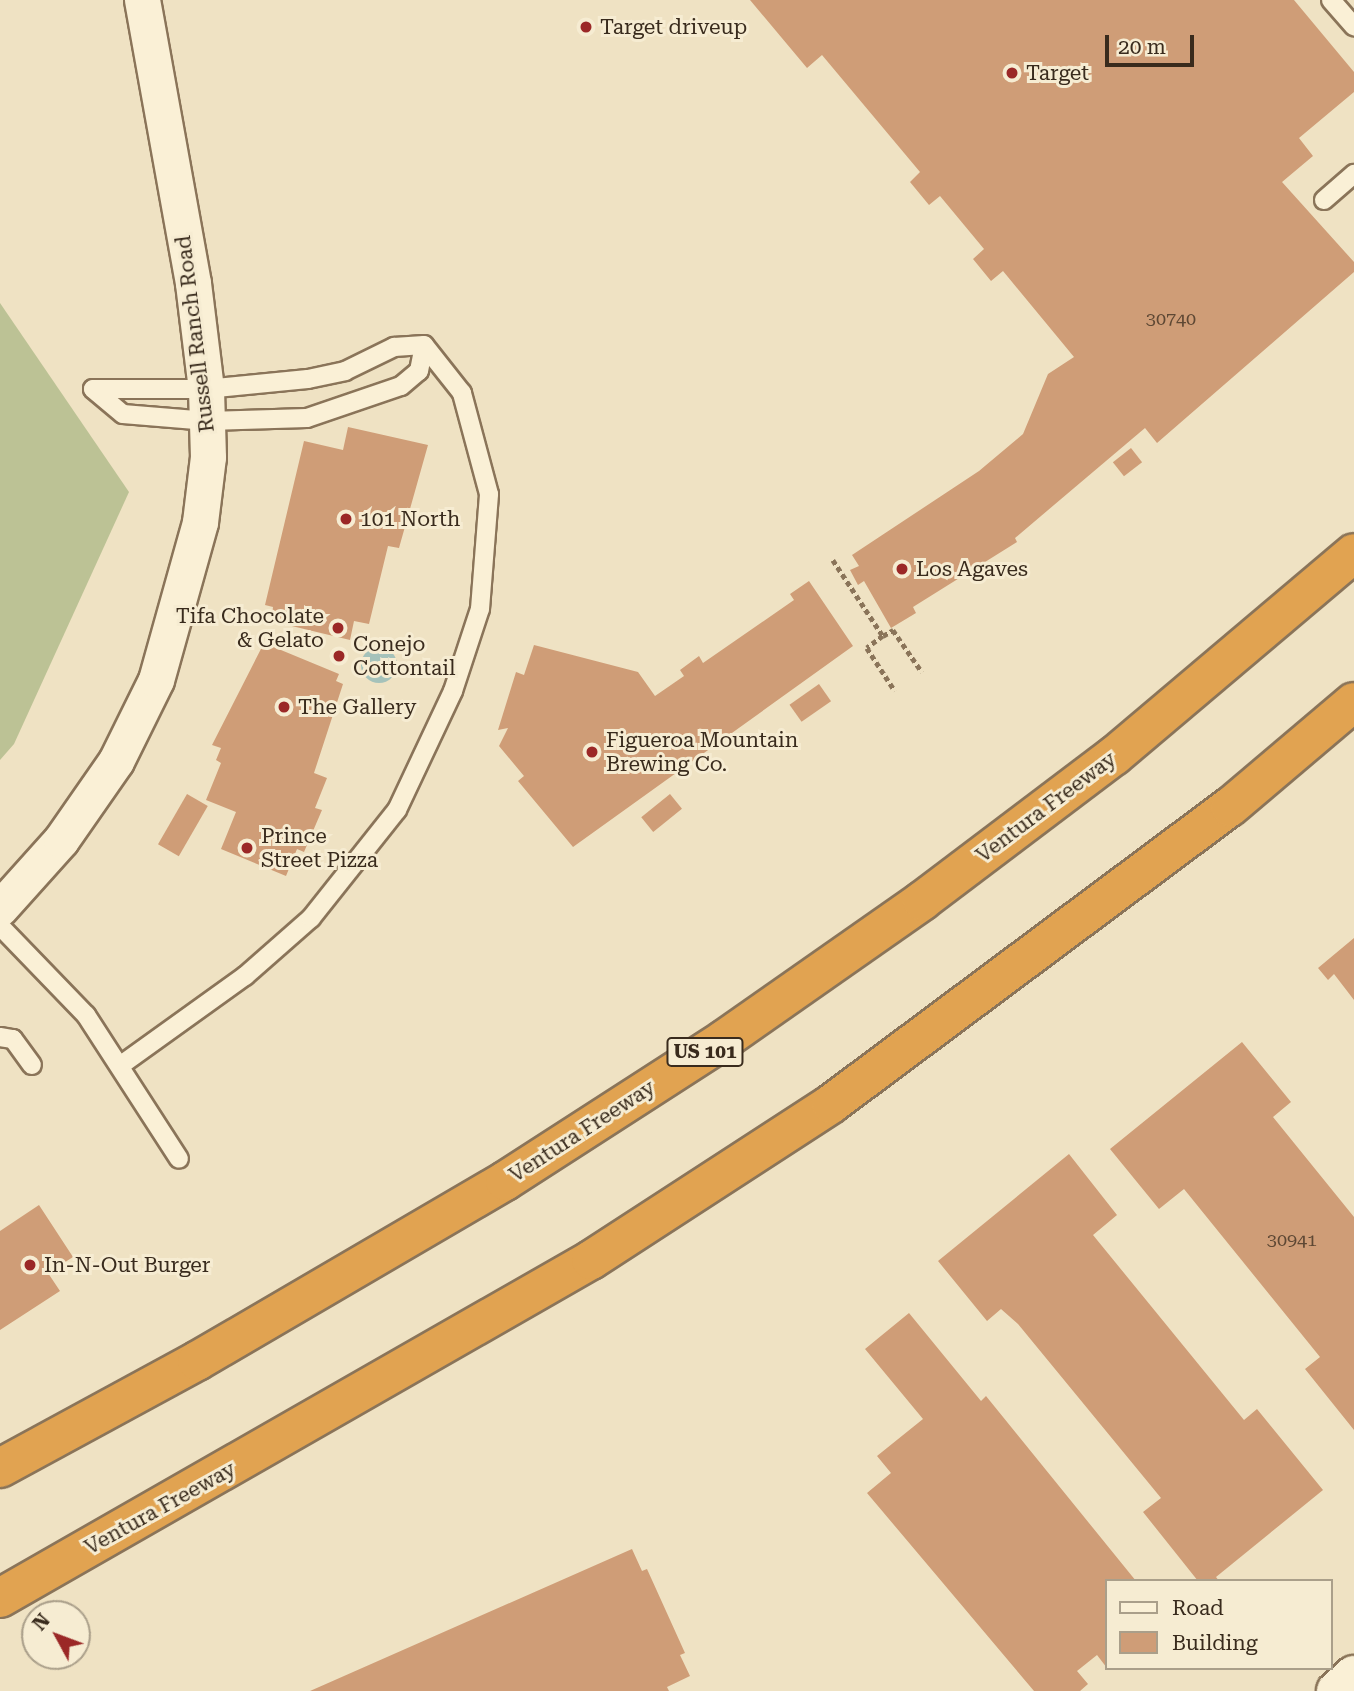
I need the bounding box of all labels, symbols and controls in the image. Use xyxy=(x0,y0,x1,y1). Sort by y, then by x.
place label: Target driveup xyxy=(600,14,747,40)
marker: Target driveup xyxy=(578,19,594,35)
scale bar xyxy=(1109,21,1198,65)
text: 20 m xyxy=(1118,35,1166,59)
place label: Target xyxy=(1026,60,1089,86)
marker: Target xyxy=(1004,65,1020,81)
street label: Russell Ranch Road xyxy=(170,234,220,434)
house number: 30740 xyxy=(1146,308,1196,330)
place label: 101 North xyxy=(360,506,460,532)
marker: 101 North xyxy=(338,511,354,527)
place label: Los Agaves xyxy=(916,556,1028,582)
marker: Los Agaves xyxy=(894,561,910,577)
place label: Tifa Chocolate & Gelato xyxy=(176,603,324,653)
marker: Tifa Chocolate & Gelato xyxy=(330,620,346,636)
place label: Conejo Cottontail xyxy=(353,631,455,681)
marker: Conejo Cottontail xyxy=(331,648,347,664)
place label: The Gallery xyxy=(298,694,416,720)
marker: The Gallery xyxy=(276,699,292,715)
place label: Figueroa Mountain Brewing Co. xyxy=(606,727,798,777)
marker: Figueroa Mountain Brewing Co. xyxy=(584,744,600,760)
street label: Ventura Freeway xyxy=(971,746,1121,868)
place label: Prince Street Pizza xyxy=(261,823,378,873)
marker: Prince Street Pizza xyxy=(239,840,255,856)
road number: US 101 xyxy=(665,1036,745,1068)
street label: Ventura Freeway xyxy=(504,1074,660,1188)
house number: 30941 xyxy=(1267,1229,1317,1251)
place label: In-N-Out Burger xyxy=(44,1252,210,1278)
marker: In-N-Out Burger xyxy=(22,1257,38,1273)
street label: Ventura Freeway xyxy=(80,1456,240,1560)
legend xyxy=(1106,1579,1333,1670)
text: Road xyxy=(1172,1596,1224,1620)
north arrow xyxy=(21,1600,91,1670)
text: N xyxy=(28,1609,55,1635)
text: Building xyxy=(1172,1631,1258,1655)

